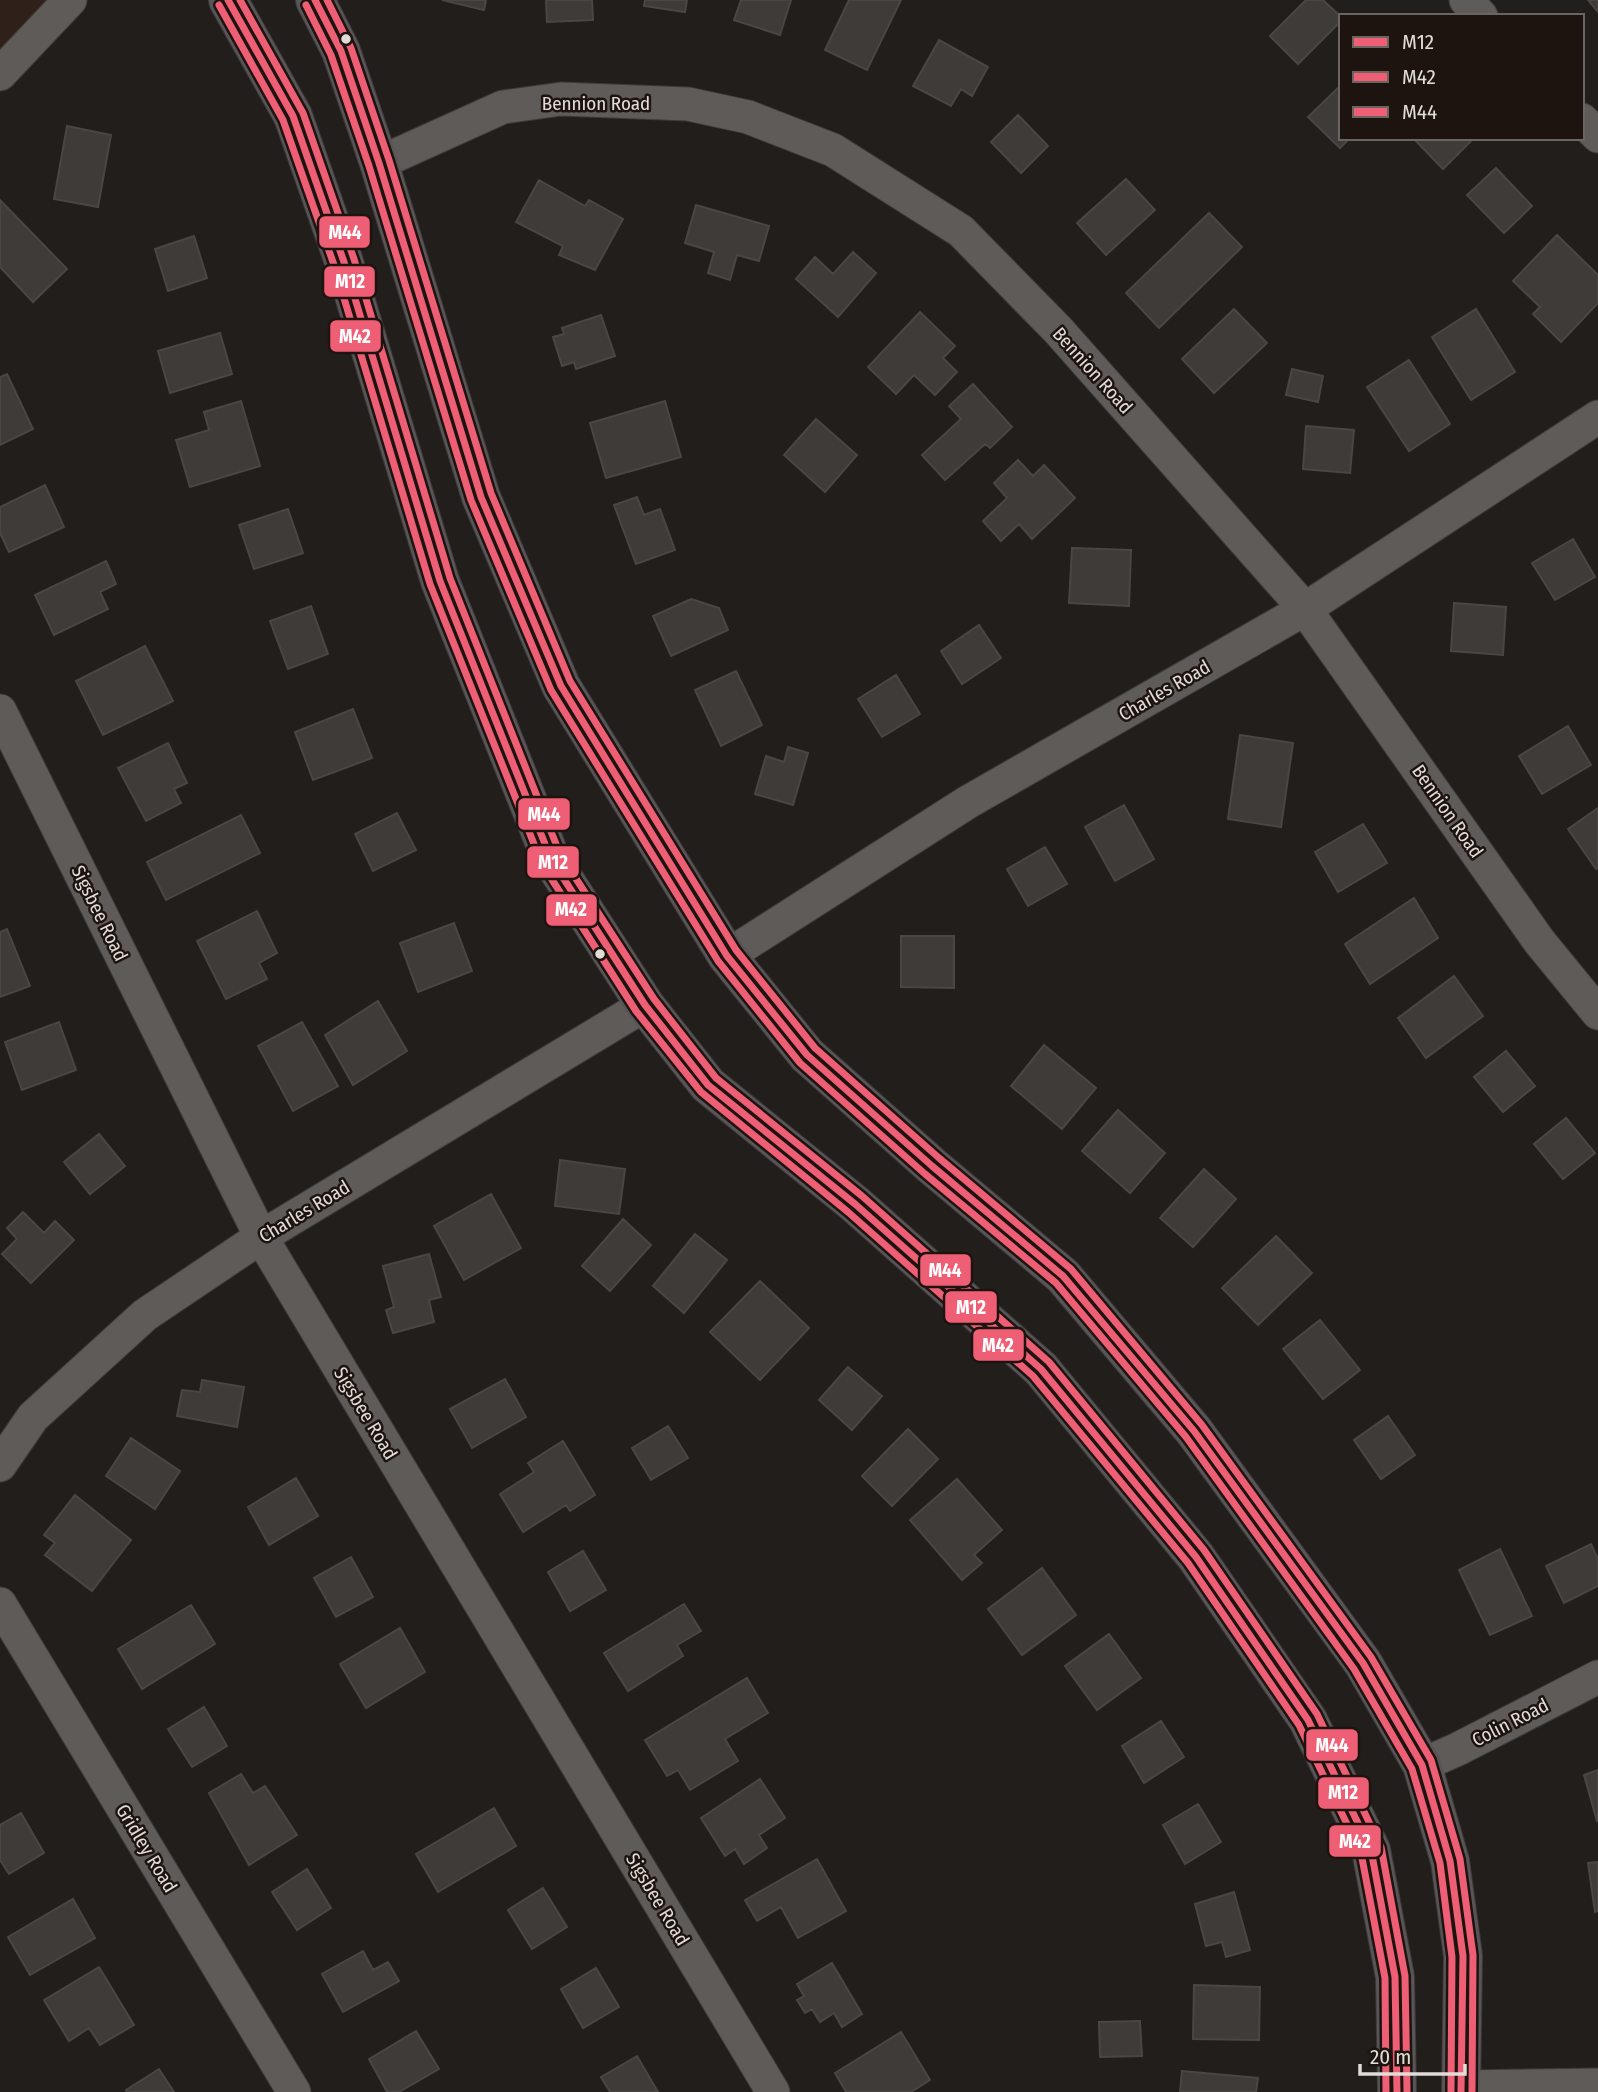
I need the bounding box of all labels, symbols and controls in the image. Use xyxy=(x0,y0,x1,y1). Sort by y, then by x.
legend xyxy=(1339,14,1584,140)
text: M12 xyxy=(1402,29,1434,55)
unlabelled marker xyxy=(339,32,353,46)
text: M42 xyxy=(1402,64,1436,90)
street label: Bennion Road xyxy=(542,92,650,115)
text: M44 xyxy=(1402,99,1437,125)
line badge: M44 xyxy=(318,215,371,249)
text: M44 xyxy=(328,221,362,244)
line badge: M12 xyxy=(323,265,376,298)
text: M12 xyxy=(335,270,365,293)
line badge: M42 xyxy=(329,319,382,353)
street label: Bennion Road xyxy=(1048,322,1137,418)
text: M42 xyxy=(339,325,371,348)
street label: Charles Road xyxy=(1114,655,1214,726)
street label: Bennion Road xyxy=(1407,760,1488,862)
line badge: M44 xyxy=(517,797,571,831)
text: M44 xyxy=(527,803,561,826)
line badge: M12 xyxy=(526,845,580,879)
text: M12 xyxy=(538,851,568,874)
street label: Sigsbee Road xyxy=(66,862,133,965)
line badge: M42 xyxy=(545,893,598,927)
text: M42 xyxy=(555,898,587,921)
unlabelled marker xyxy=(593,947,607,961)
street label: Charles Road xyxy=(255,1175,354,1247)
line badge: M44 xyxy=(919,1253,972,1287)
text: M44 xyxy=(928,1259,962,1282)
line badge: M12 xyxy=(944,1290,998,1324)
text: M12 xyxy=(956,1296,986,1319)
line badge: M42 xyxy=(972,1328,1025,1362)
text: M42 xyxy=(982,1334,1014,1357)
street label: Sigsbee Road xyxy=(329,1363,402,1464)
street label: Colin Road xyxy=(1468,1693,1552,1752)
line badge: M44 xyxy=(1305,1728,1359,1762)
text: M44 xyxy=(1315,1734,1349,1757)
line badge: M12 xyxy=(1317,1776,1370,1810)
text: M12 xyxy=(1328,1781,1358,1804)
street label: Gridley Road xyxy=(111,1800,182,1897)
line badge: M42 xyxy=(1328,1824,1382,1858)
text: M42 xyxy=(1339,1830,1371,1853)
street label: Sigsbee Road xyxy=(621,1849,694,1950)
scale bar xyxy=(1360,2032,1465,2076)
text: 20 m xyxy=(1370,2044,1411,2070)

